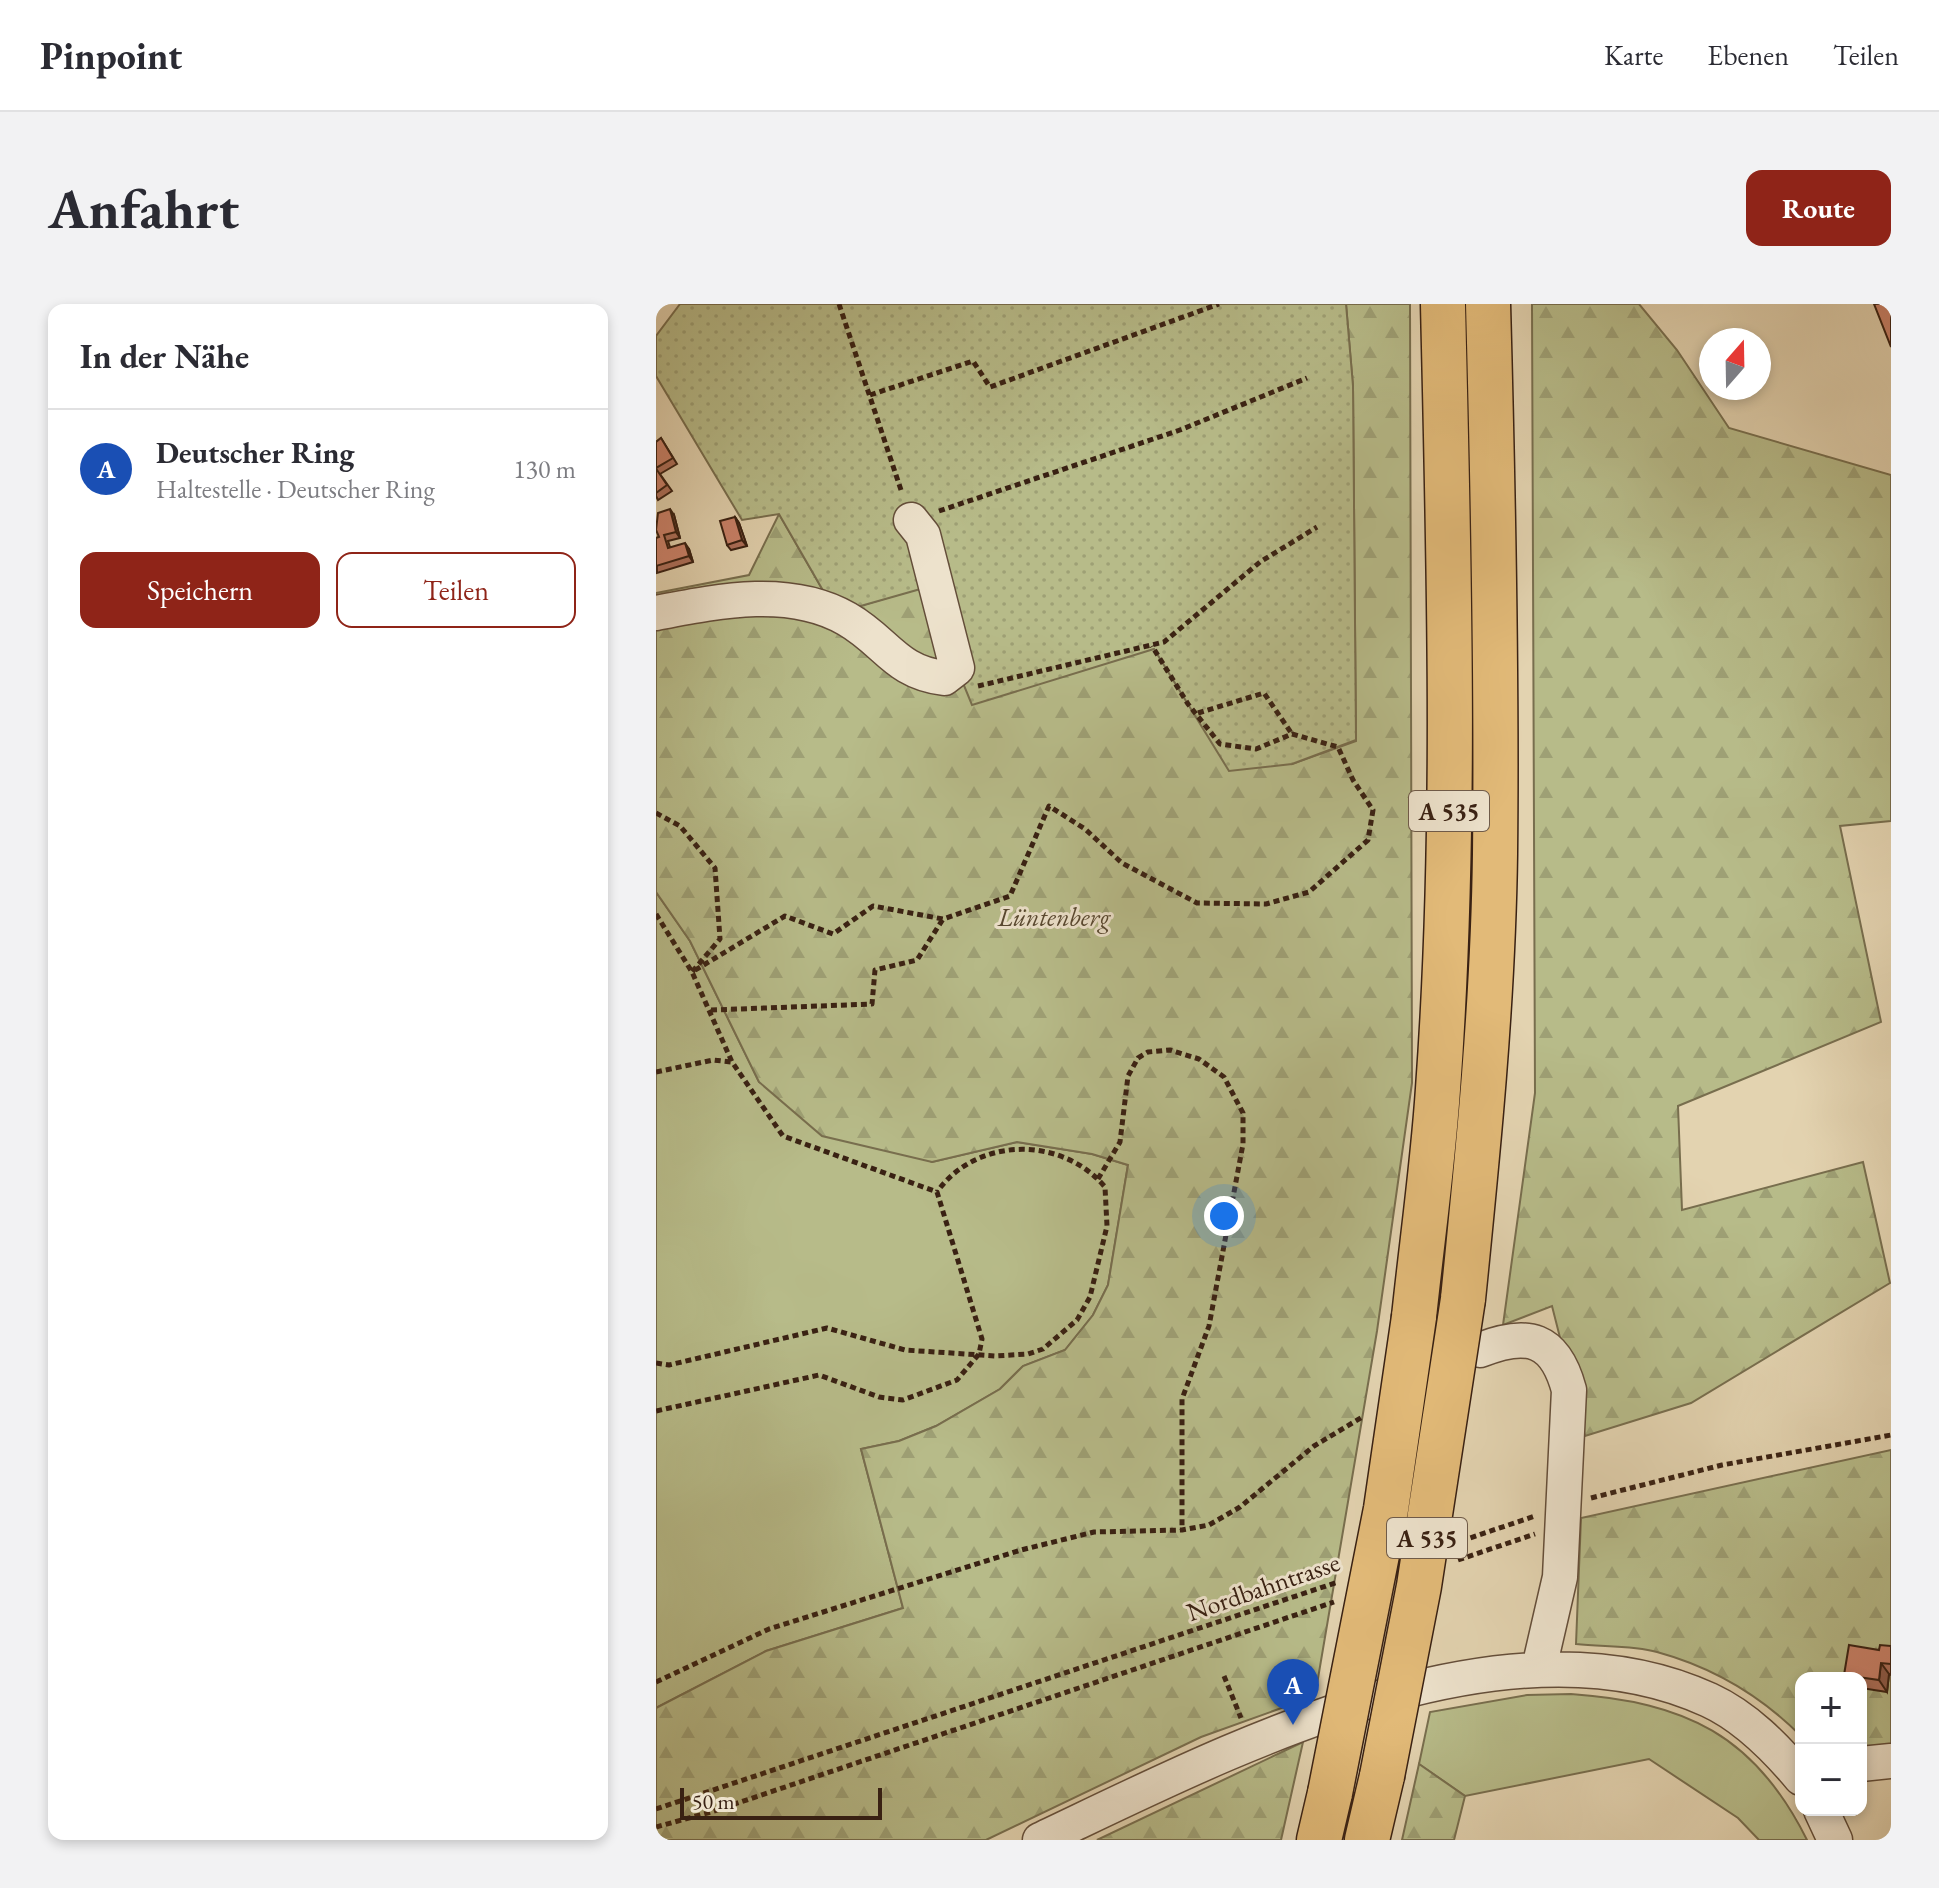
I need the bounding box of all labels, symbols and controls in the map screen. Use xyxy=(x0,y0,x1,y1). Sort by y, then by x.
text: Pinpoint xyxy=(40,31,182,80)
text: Karte xyxy=(1604,37,1663,73)
text: Ebenen xyxy=(1707,37,1789,73)
text: Teilen xyxy=(1833,37,1899,73)
button: Route xyxy=(1746,170,1891,246)
text: Anfahrt xyxy=(48,172,239,245)
north arrow xyxy=(1699,328,1771,400)
text: In der Nähe xyxy=(80,334,249,378)
text: Deutscher Ring xyxy=(156,433,355,472)
text: A xyxy=(97,452,115,486)
text: 130 m xyxy=(513,452,576,486)
text: Haltestelle · Deutscher Ring xyxy=(156,472,435,506)
button: Speichern xyxy=(80,552,320,628)
button: Teilen xyxy=(336,552,576,628)
road number: A 535 xyxy=(1409,791,1489,831)
park label: Lüntenberg xyxy=(997,900,1111,934)
your location xyxy=(1204,1196,1244,1236)
road number: A 535 xyxy=(1387,1518,1467,1558)
street label: Nordbahntrasse xyxy=(1182,1545,1344,1629)
pin: A xyxy=(1267,1659,1319,1725)
map controls xyxy=(1795,1672,1867,1816)
button: + xyxy=(1795,1672,1867,1744)
button: − xyxy=(1795,1744,1867,1816)
scale bar xyxy=(680,1784,882,1820)
text: 50 m xyxy=(692,1787,735,1816)

